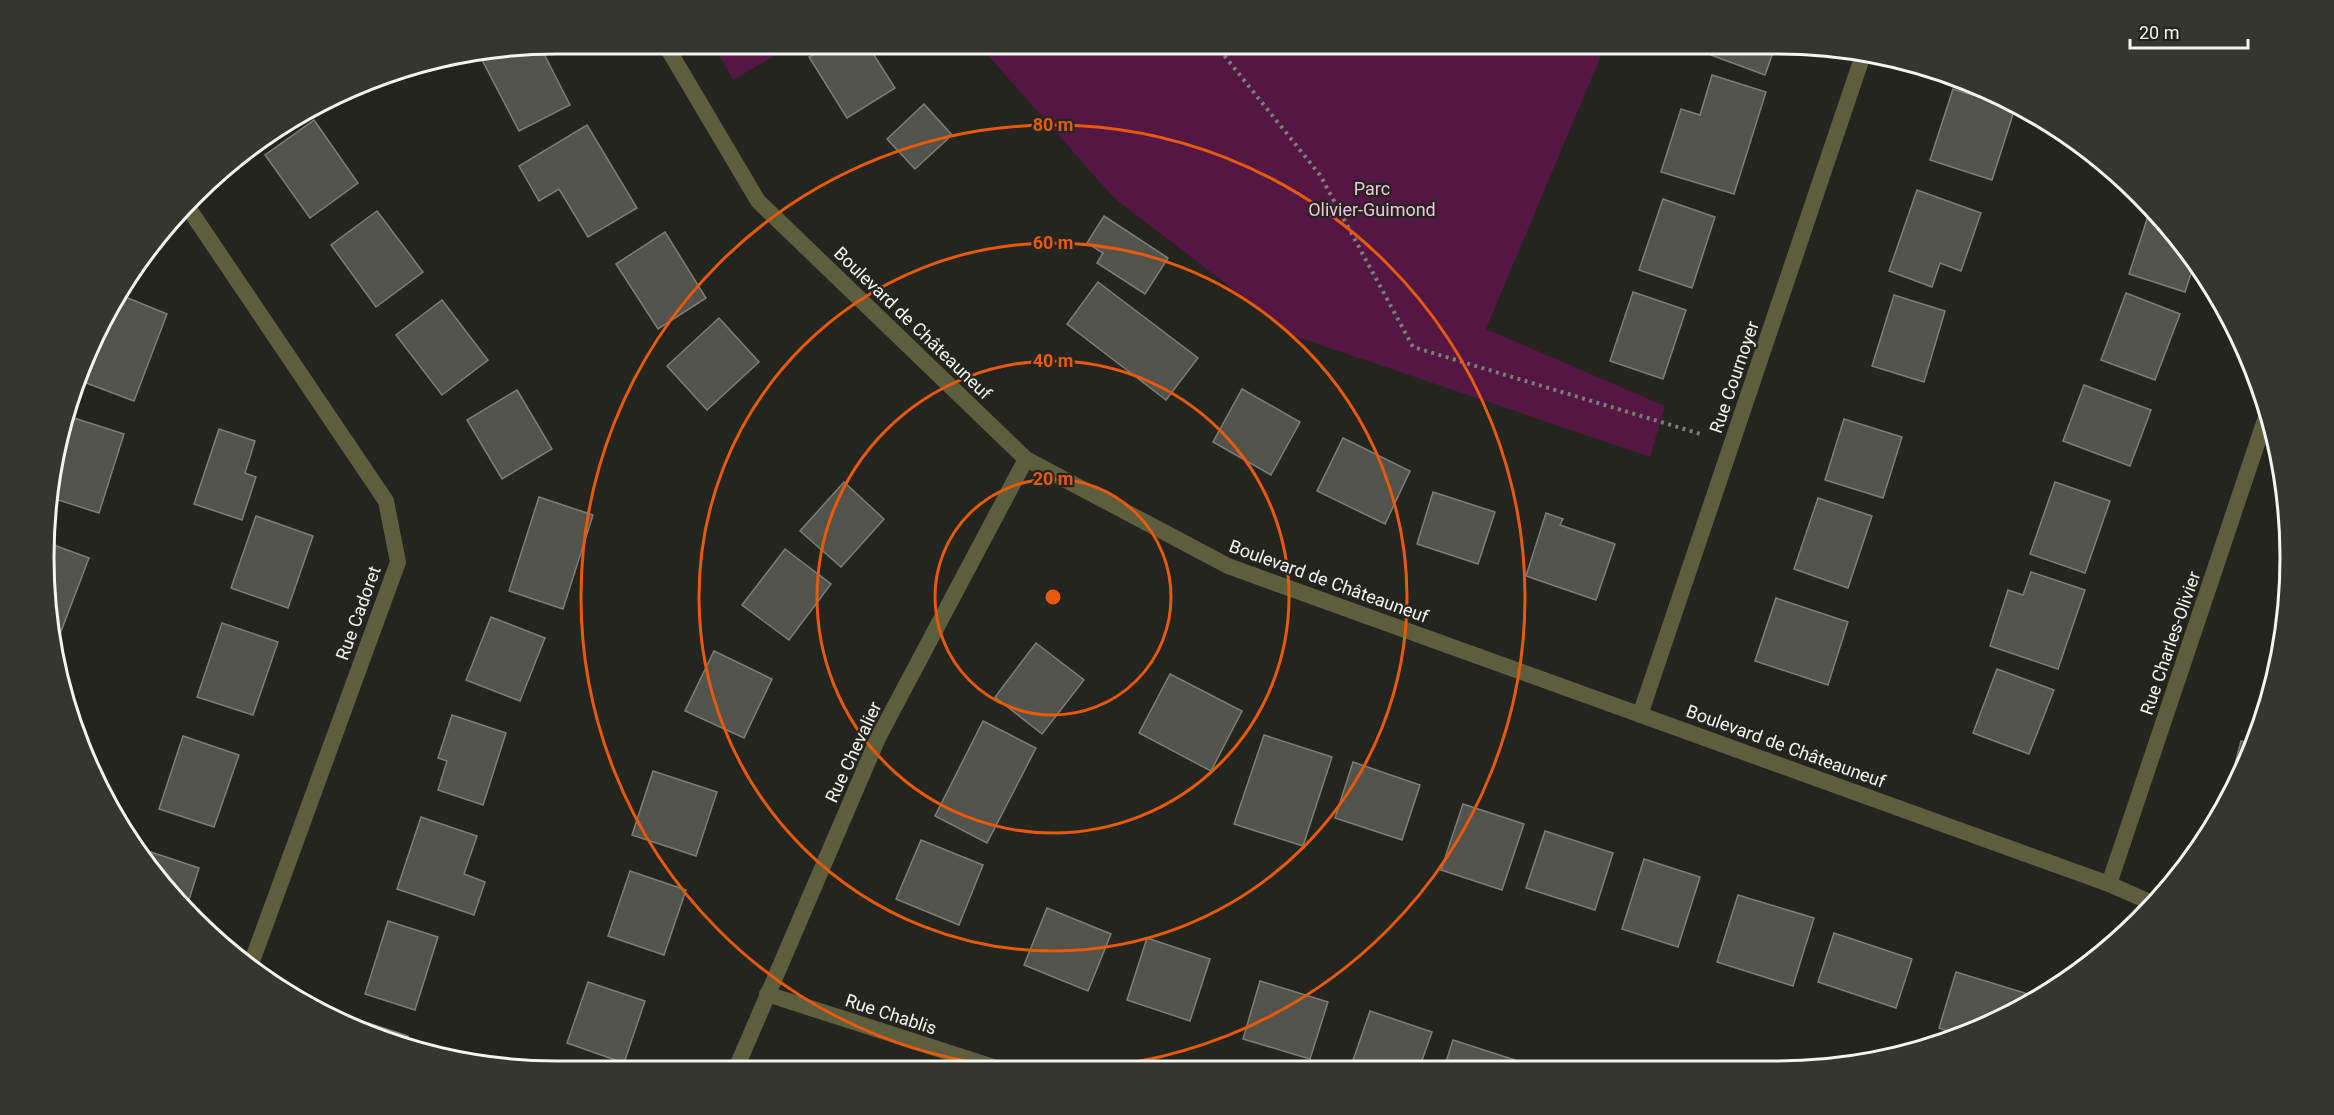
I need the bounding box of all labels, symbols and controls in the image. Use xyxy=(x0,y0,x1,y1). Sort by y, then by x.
scale bar xyxy=(2130,12,2248,50)
text: 20 m xyxy=(2139,22,2179,43)
text: 80 m xyxy=(1033,114,1073,135)
park label: Parc Olivier-Guimond xyxy=(1308,178,1436,220)
text: 60 m xyxy=(1033,232,1073,253)
street label: Boulevard de Châteauneuf xyxy=(830,242,997,404)
street label: Rue Cournoyer xyxy=(1705,318,1763,436)
text: 40 m xyxy=(1033,350,1073,371)
text: 20 m xyxy=(1033,468,1073,489)
street label: Boulevard de Châteauneuf xyxy=(1226,535,1432,627)
street label: Rue Cadoret xyxy=(331,563,385,663)
street label: Rue Charles-Olivier xyxy=(2136,568,2204,718)
centre of rings xyxy=(1043,587,1063,607)
street label: Rue Chevalier xyxy=(820,698,886,806)
street label: Boulevard de Châteauneuf xyxy=(1683,700,1889,792)
street label: Rue Chablis xyxy=(843,989,939,1039)

